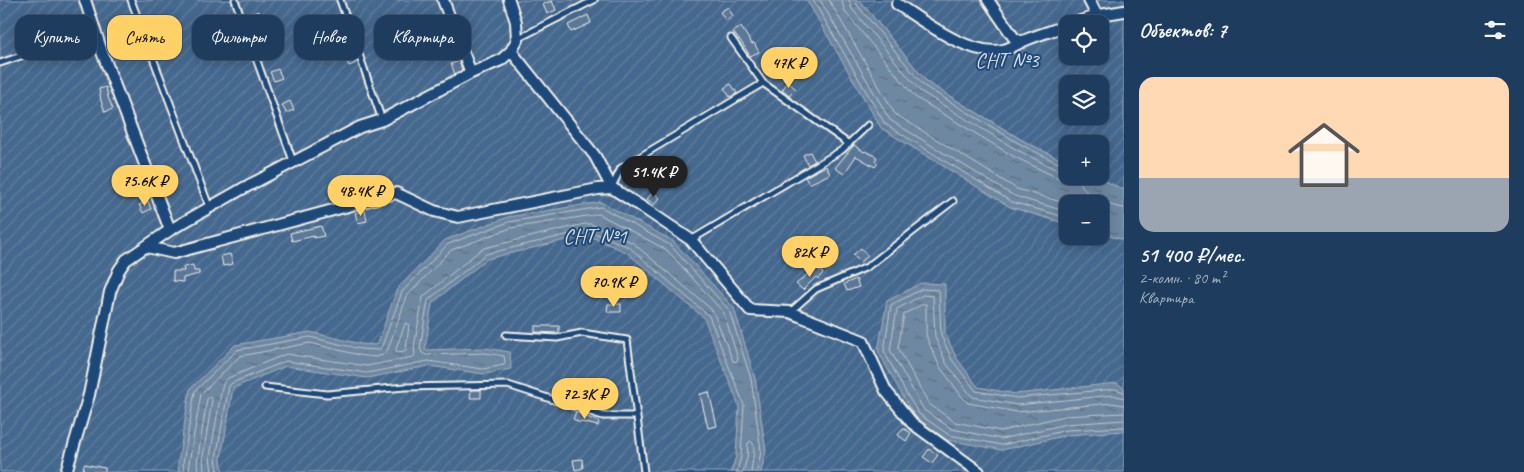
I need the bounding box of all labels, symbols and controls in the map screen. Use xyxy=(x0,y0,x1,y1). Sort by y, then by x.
chip: Купить xyxy=(15,15,97,60)
chip: Снять xyxy=(107,15,182,60)
chip: Фильтры xyxy=(192,15,284,60)
chip: Новое xyxy=(294,15,364,60)
chip: Квартира xyxy=(374,15,471,60)
map controls xyxy=(1059,15,1109,245)
button: locate xyxy=(1059,15,1109,65)
icon: filters xyxy=(1481,16,1509,44)
text: Объектов: 7 xyxy=(1139,17,1227,43)
pin: 47K ₽ xyxy=(754,46,824,89)
park label: СНТ №3 xyxy=(975,47,1040,73)
text: 47K ₽ xyxy=(772,53,806,73)
button: layers xyxy=(1059,75,1109,125)
icon: home xyxy=(1279,110,1369,200)
button: + xyxy=(1059,135,1109,185)
pin: 51.4K ₽ xyxy=(608,156,700,198)
text: 51.4K ₽ xyxy=(632,162,676,182)
pin: 75.6K ₽ xyxy=(99,164,191,207)
text: 75.6K ₽ xyxy=(122,171,168,191)
pin: 48.4K ₽ xyxy=(315,174,407,217)
text: 48.4K ₽ xyxy=(338,181,384,201)
button: − xyxy=(1059,195,1109,245)
park label: СНТ №1 xyxy=(563,223,628,249)
pin: 82K ₽ xyxy=(775,236,845,278)
text: 82K ₽ xyxy=(793,242,827,262)
text: 51 400 ₽/мес. xyxy=(1139,242,1244,268)
pin: 70.9K ₽ xyxy=(568,266,660,308)
text: 2-комн. · 80 m² xyxy=(1139,268,1225,288)
text: 70.9K ₽ xyxy=(592,272,636,292)
text: Квартира xyxy=(1139,288,1194,308)
pin: 72.3K ₽ xyxy=(539,378,631,420)
text: 72.3K ₽ xyxy=(563,384,607,404)

